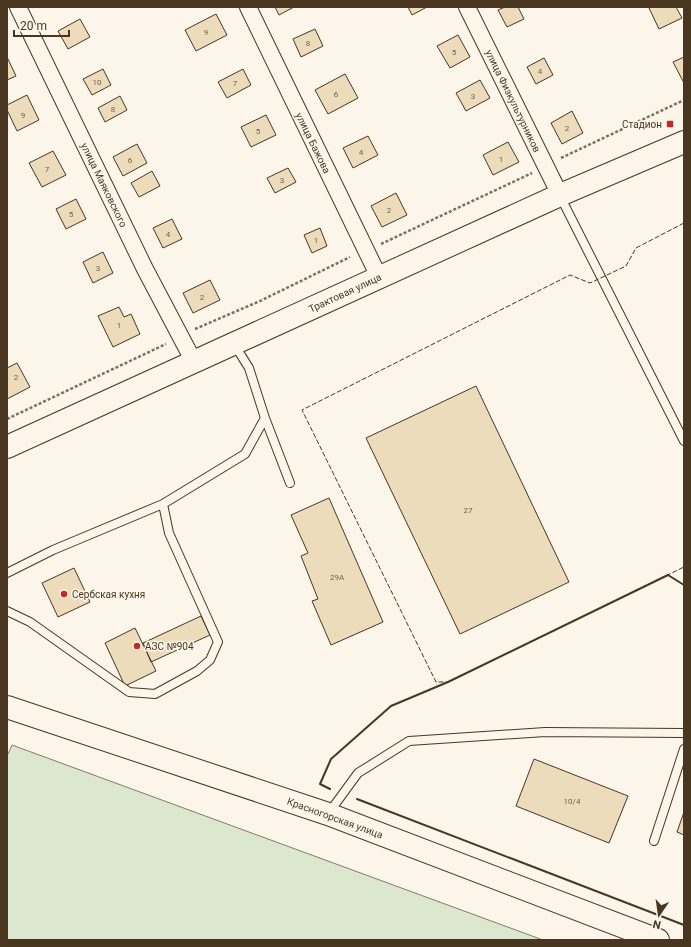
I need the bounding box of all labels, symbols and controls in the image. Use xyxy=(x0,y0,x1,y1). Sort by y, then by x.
scale bar xyxy=(14,12,69,38)
text: 20 m xyxy=(20,19,47,33)
house number: 9 xyxy=(204,28,208,37)
house number: 8 xyxy=(306,39,311,48)
street label: улица Физкультурников xyxy=(483,47,544,154)
house number: 5 xyxy=(452,48,457,57)
house number: 4 xyxy=(538,67,543,76)
house number: 10 xyxy=(93,78,102,87)
house number: 7 xyxy=(233,79,238,88)
house number: 6 xyxy=(334,90,339,99)
house number: 3 xyxy=(471,92,475,101)
house number: 8 xyxy=(111,105,116,114)
house number: 9 xyxy=(21,111,25,120)
street label: улица Бажова xyxy=(294,111,332,175)
place label: Стадион xyxy=(622,119,662,130)
marker: Стадион xyxy=(665,119,675,129)
house number: 2 xyxy=(565,124,570,133)
house number: 5 xyxy=(256,127,261,136)
street label: улица Маяковского xyxy=(79,141,129,229)
house number: 4 xyxy=(359,148,364,157)
house number: 1 xyxy=(499,155,503,164)
house number: 6 xyxy=(128,156,133,165)
house number: 7 xyxy=(45,165,50,174)
house number: 3 xyxy=(280,176,284,185)
house number: 2 xyxy=(387,206,392,215)
house number: 5 xyxy=(69,210,74,219)
house number: 4 xyxy=(166,230,171,239)
house number: 1 xyxy=(314,236,318,245)
house number: 3 xyxy=(96,264,100,273)
street label: Трактовая улица xyxy=(307,271,383,315)
house number: 2 xyxy=(200,293,205,302)
house number: 1 xyxy=(117,321,121,330)
house number: 2 xyxy=(14,373,19,382)
house number: 27 xyxy=(464,506,473,515)
house number: 29А xyxy=(330,573,345,582)
marker: Сербская кухня xyxy=(59,589,69,599)
place label: Сербская кухня xyxy=(72,589,145,600)
marker: АЗС №904 xyxy=(132,641,142,651)
place label: АЗС №904 xyxy=(145,641,194,652)
street label: Красногорская улица xyxy=(286,796,384,840)
house number: 10/4 xyxy=(564,797,581,806)
north arrow xyxy=(639,895,679,935)
text: N xyxy=(651,917,662,931)

